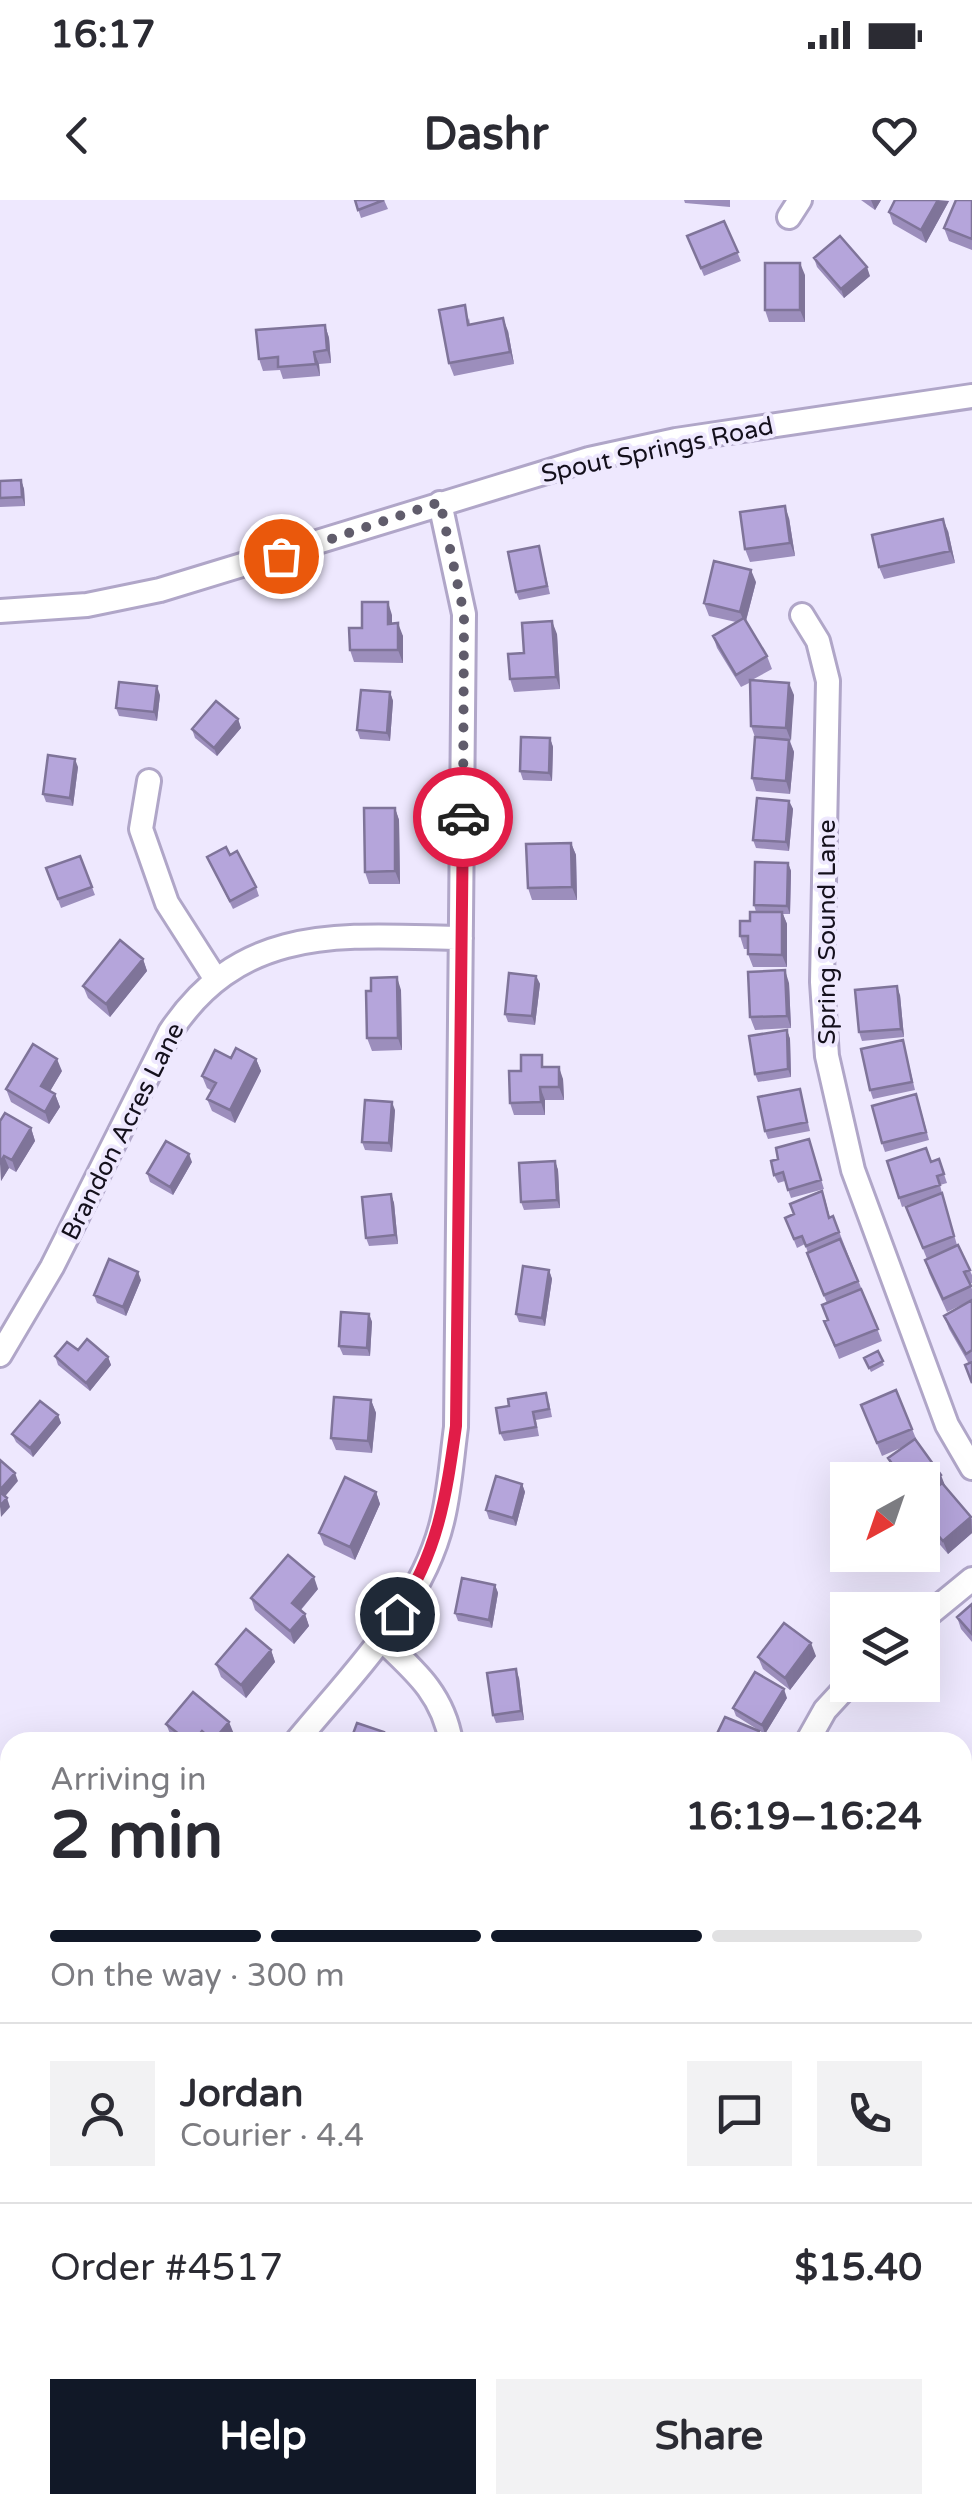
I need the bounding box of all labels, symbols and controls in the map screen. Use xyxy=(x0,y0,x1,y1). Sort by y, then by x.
text: 16:17 xyxy=(50,12,155,58)
icon: back xyxy=(50,108,105,163)
text: Dashr xyxy=(424,108,548,162)
icon: heart xyxy=(867,108,922,163)
street label: Spout Springs Road xyxy=(538,411,776,489)
pin xyxy=(239,514,324,599)
icon: bag xyxy=(254,529,309,584)
courier xyxy=(413,767,513,867)
icon: car xyxy=(436,790,491,845)
street label: Spring Sound Lane xyxy=(812,819,842,1045)
street label: Brandon Acres Lane xyxy=(55,1018,191,1245)
north arrow xyxy=(830,1462,940,1572)
map controls xyxy=(830,1462,940,1702)
pin xyxy=(355,1572,440,1657)
icon: home xyxy=(370,1587,425,1642)
button: layers xyxy=(830,1592,940,1702)
text: Arriving in xyxy=(50,1761,207,1799)
text: 16:19–16:24 xyxy=(685,1794,922,1840)
text: 2 min xyxy=(50,1797,223,1876)
text: On the way · 300 m xyxy=(50,1957,345,1995)
button: person xyxy=(50,2061,155,2166)
button: chat xyxy=(687,2061,792,2166)
button: phone xyxy=(817,2061,922,2166)
text: Jordan xyxy=(180,2071,303,2117)
text: Courier · 4.4 xyxy=(180,2117,364,2155)
text: Order #4517 xyxy=(50,2245,283,2291)
text: $15.40 xyxy=(794,2245,922,2291)
button: Help xyxy=(50,2379,476,2494)
button: Share xyxy=(496,2379,922,2494)

